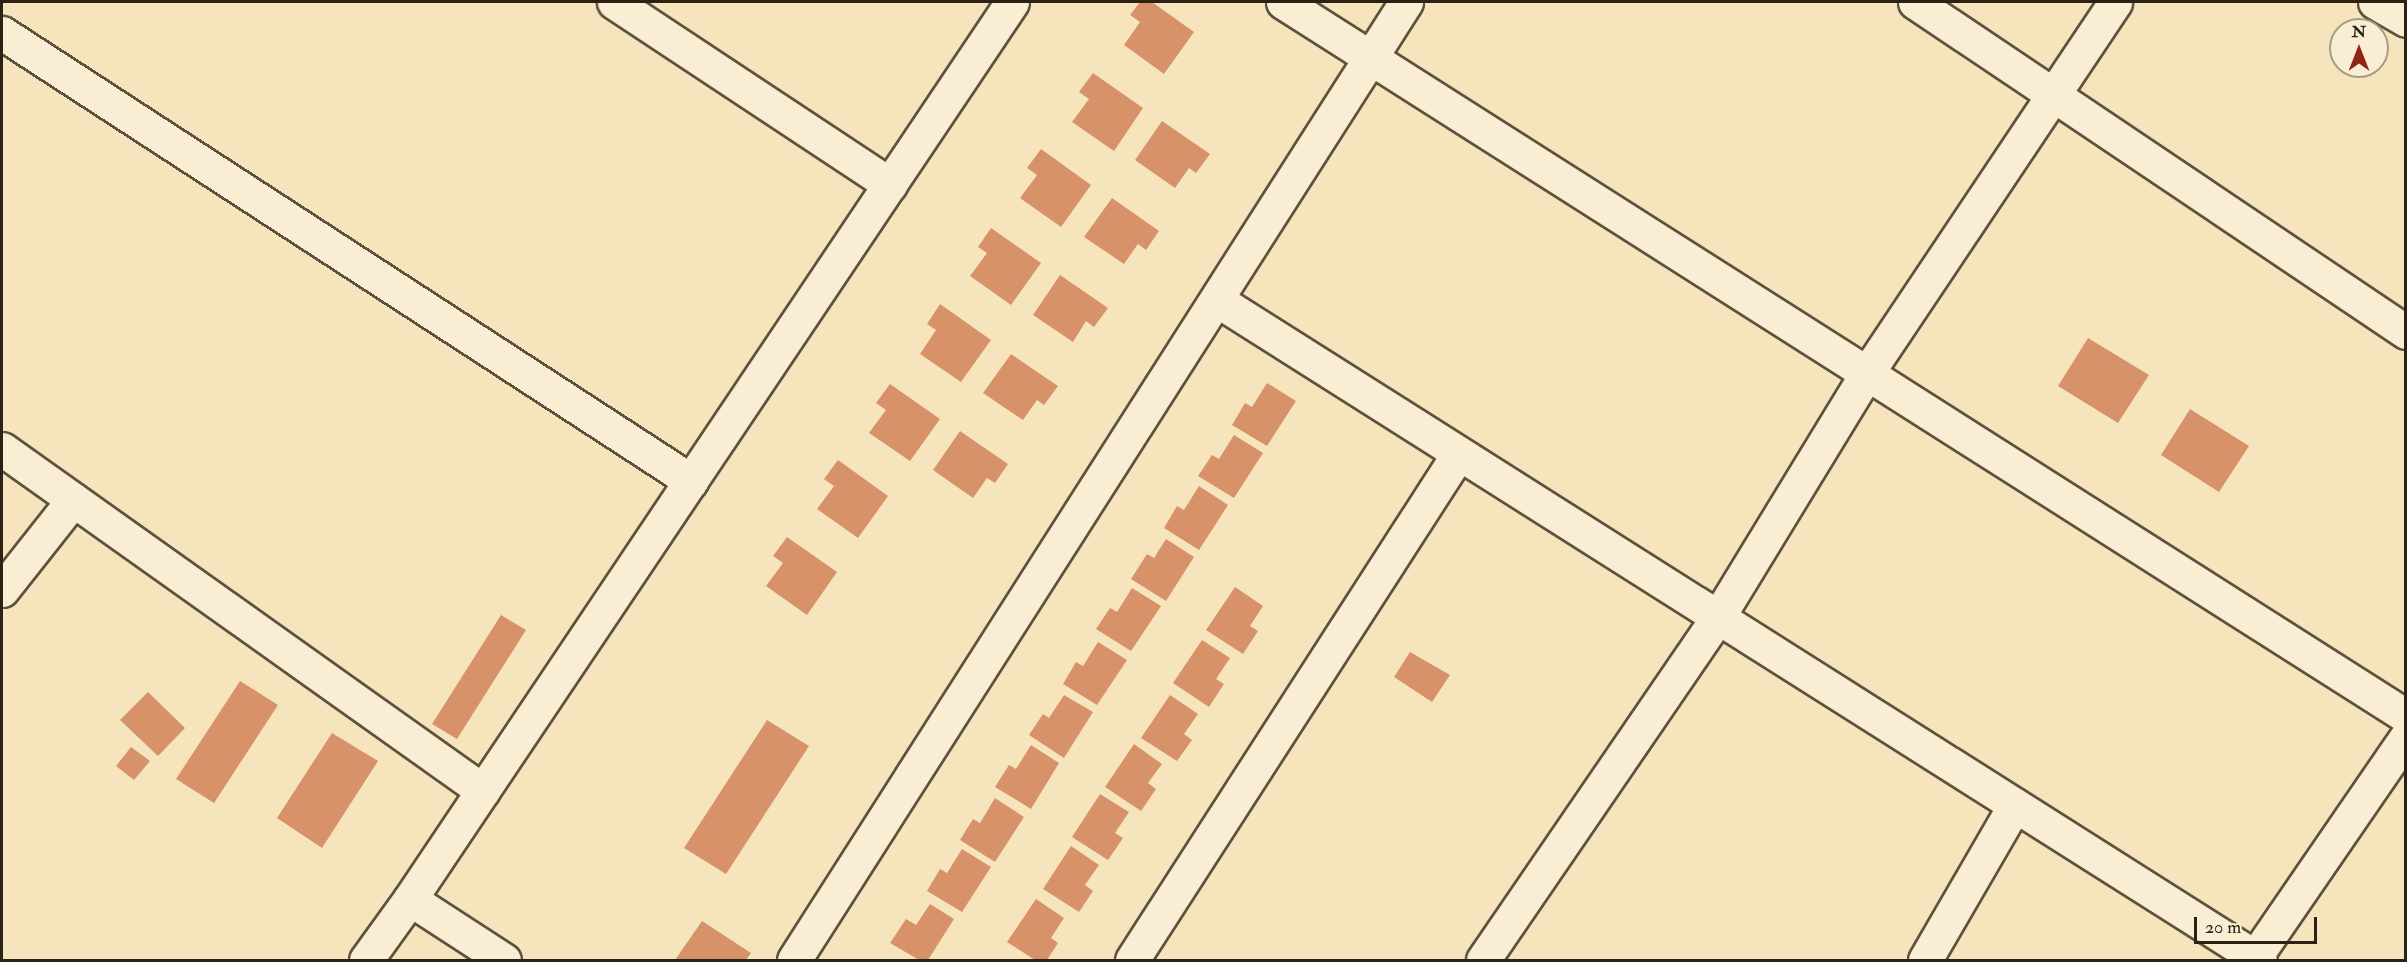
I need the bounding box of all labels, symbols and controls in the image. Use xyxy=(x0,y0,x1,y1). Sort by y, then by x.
north arrow xyxy=(2329,18,2389,78)
text: N xyxy=(2352,22,2366,42)
scale bar xyxy=(2197,905,2320,943)
text: 20 m xyxy=(2205,916,2241,939)

